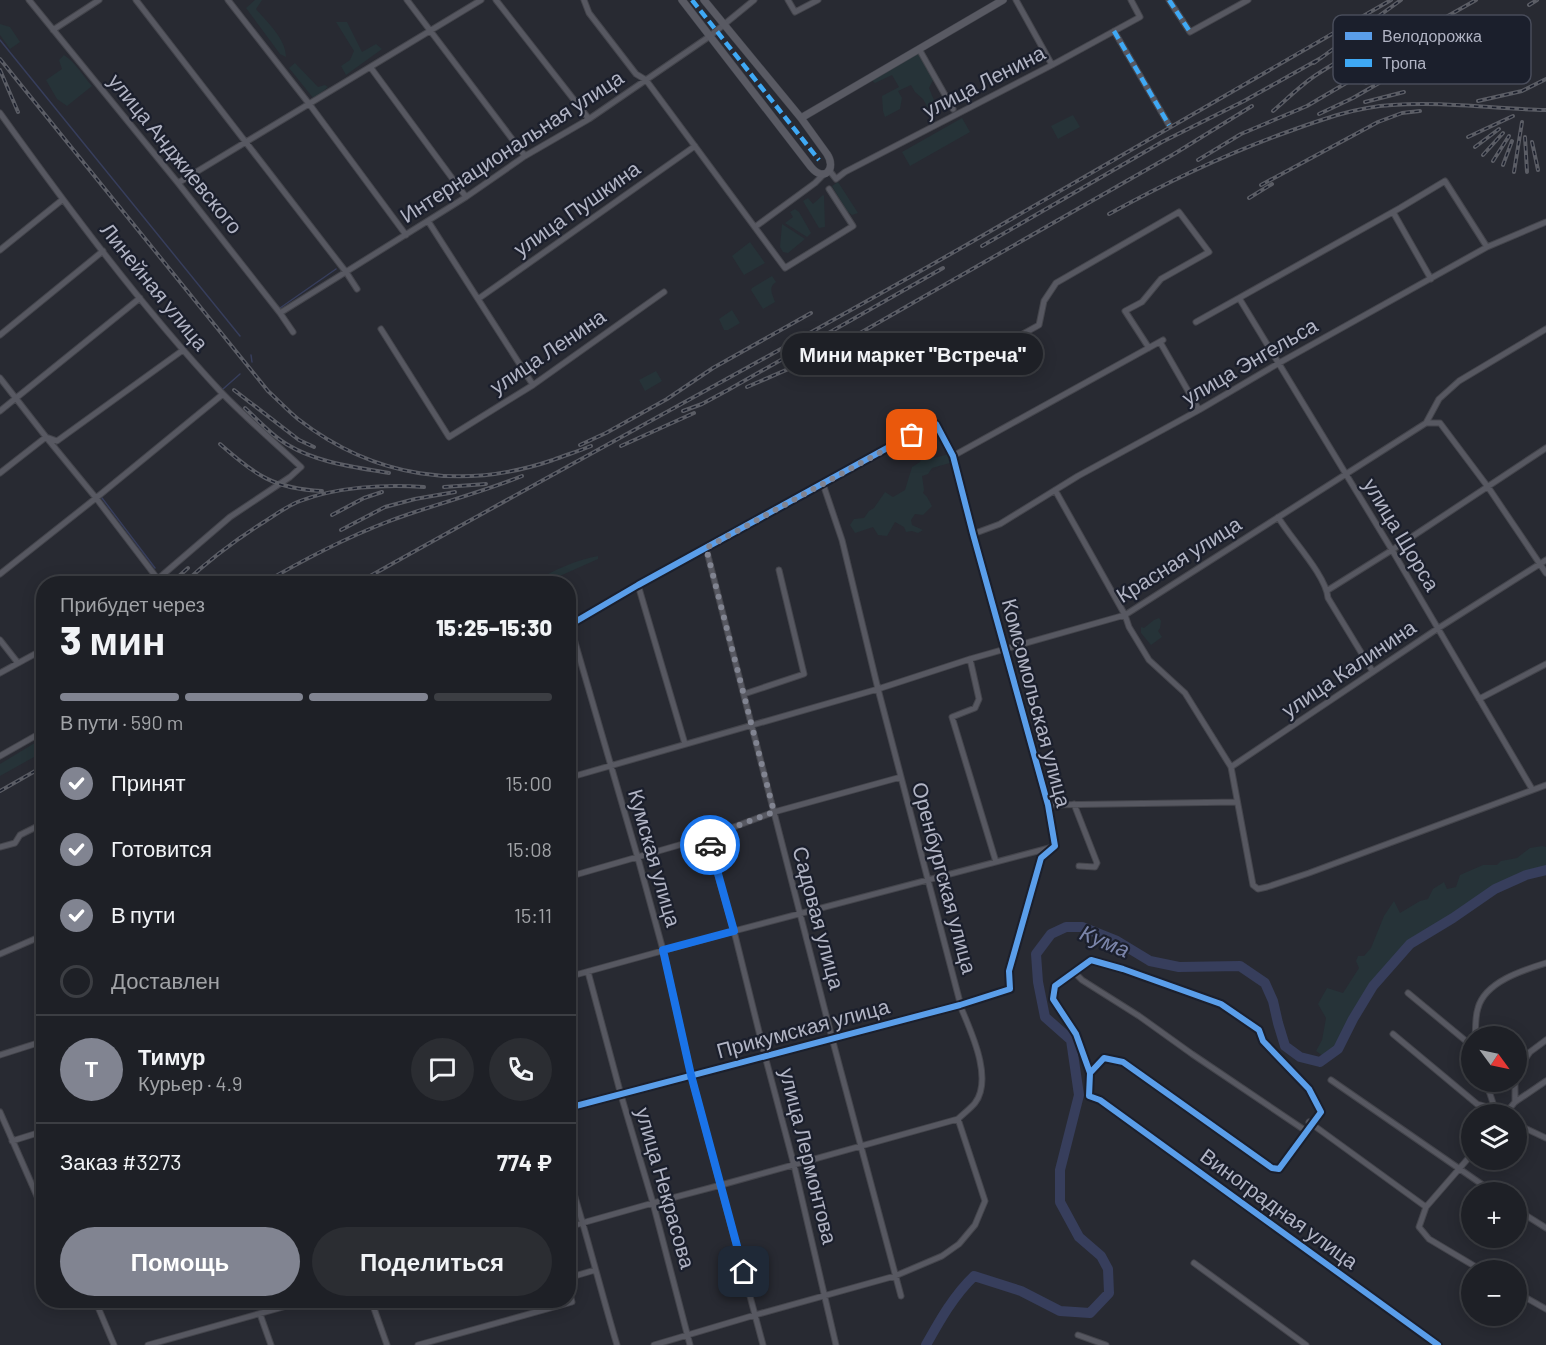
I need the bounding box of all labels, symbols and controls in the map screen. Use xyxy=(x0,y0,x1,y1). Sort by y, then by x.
legend xyxy=(1333,15,1531,84)
text: Велодорожка xyxy=(1382,26,1482,45)
street label: улица Ленина xyxy=(918,39,1049,122)
text: Тропа xyxy=(1382,53,1426,72)
street label: Интернациональная улица xyxy=(395,64,628,227)
street label: улица Анджиевского xyxy=(104,68,248,238)
street label: улица Пушкина xyxy=(508,155,644,261)
street label: Линейная улица xyxy=(96,217,215,355)
street label: улица Ленина xyxy=(485,303,610,399)
street label: улица Энгельса xyxy=(1177,312,1322,410)
callout: Мини маркет "Встреча" xyxy=(782,333,1042,375)
text: Мини маркет "Встреча" xyxy=(799,342,1026,366)
pin xyxy=(886,409,937,460)
icon: bag xyxy=(895,418,928,451)
street label: улица Щорса xyxy=(1359,473,1446,595)
street label: Красная улица xyxy=(1111,510,1246,607)
text: Прибудет через xyxy=(60,592,205,616)
street label: Комсомольская улица xyxy=(998,596,1077,810)
street label: улица Калинина xyxy=(1276,613,1420,722)
text: 15:25–15:30 xyxy=(436,614,552,640)
text: 3 мин xyxy=(60,616,166,663)
text: В пути · 590 m xyxy=(60,710,183,734)
icon: check xyxy=(60,767,93,800)
text: Принят xyxy=(111,769,185,795)
text: 15:00 xyxy=(505,771,552,795)
street label: Оренбургская улица xyxy=(908,779,983,976)
street label: Кумская улица xyxy=(624,786,687,930)
courier xyxy=(680,815,740,875)
icon: car xyxy=(694,829,727,862)
icon: check xyxy=(60,833,93,866)
text: Готовится xyxy=(111,835,212,861)
text: 15:08 xyxy=(506,837,552,861)
street label: Садовая улица xyxy=(788,843,851,992)
icon: check xyxy=(60,899,93,932)
text: В пути xyxy=(111,901,175,927)
text: 15:11 xyxy=(514,903,552,927)
water label: Кума xyxy=(1076,918,1134,963)
text: Доставлен xyxy=(111,967,220,993)
street label: Прикумская улица xyxy=(714,992,892,1063)
north arrow xyxy=(1461,1026,1527,1092)
map controls xyxy=(1461,1026,1527,1326)
button: chat xyxy=(411,1038,474,1101)
button: phone xyxy=(489,1038,552,1101)
text: Тимур xyxy=(138,1043,206,1069)
text: Т xyxy=(85,1055,98,1081)
street label: улица Лермонтова xyxy=(775,1065,843,1247)
text: Курьер · 4.9 xyxy=(138,1071,242,1095)
street label: улица Некрасова xyxy=(632,1104,701,1271)
button: layers xyxy=(1461,1104,1527,1170)
street label: Виноградная улица xyxy=(1196,1142,1364,1274)
text: Заказ #3273 xyxy=(60,1148,181,1174)
text: 774 ₽ xyxy=(497,1149,552,1175)
button: + xyxy=(1461,1182,1527,1248)
button: Помощь xyxy=(60,1227,300,1296)
button: Поделиться xyxy=(312,1227,552,1296)
pin xyxy=(718,1246,769,1297)
icon: home xyxy=(727,1255,760,1288)
button: − xyxy=(1461,1260,1527,1326)

